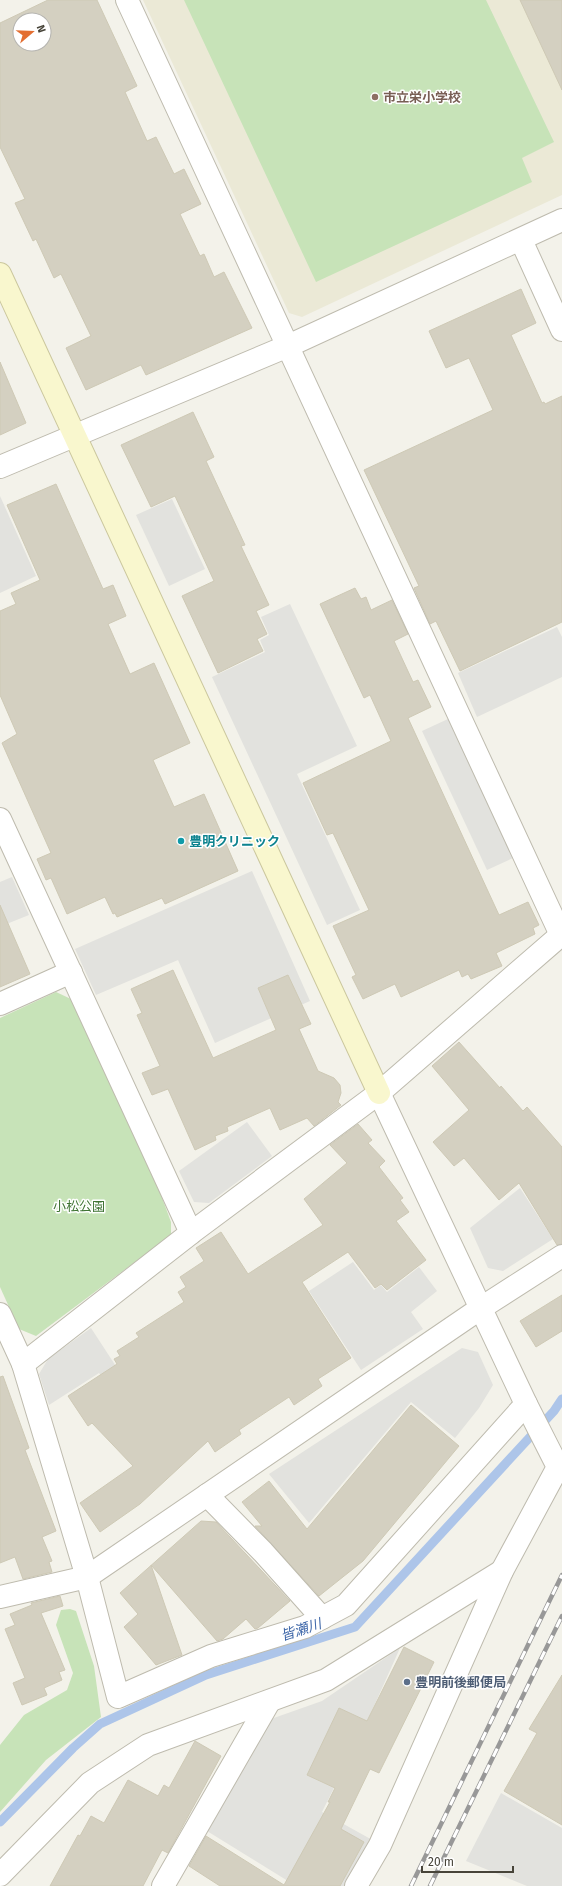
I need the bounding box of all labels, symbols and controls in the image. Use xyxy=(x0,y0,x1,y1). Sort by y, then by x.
north arrow xyxy=(12,12,52,52)
text: N xyxy=(34,23,48,34)
place label: 市立栄小学校 xyxy=(383,90,461,105)
marker: 市立栄小学校 xyxy=(370,92,380,102)
place label: 豊明クリニック xyxy=(189,834,280,849)
marker: 豊明クリニック xyxy=(176,836,186,846)
park label: 小松公園 xyxy=(53,1199,105,1214)
water label: 皆瀬川 xyxy=(278,1615,326,1645)
place label: 豊明前後郵便局 xyxy=(415,1675,506,1690)
marker: 豊明前後郵便局 xyxy=(402,1677,412,1687)
scale bar xyxy=(422,1848,513,1874)
text: 20 m xyxy=(428,1855,454,1869)

